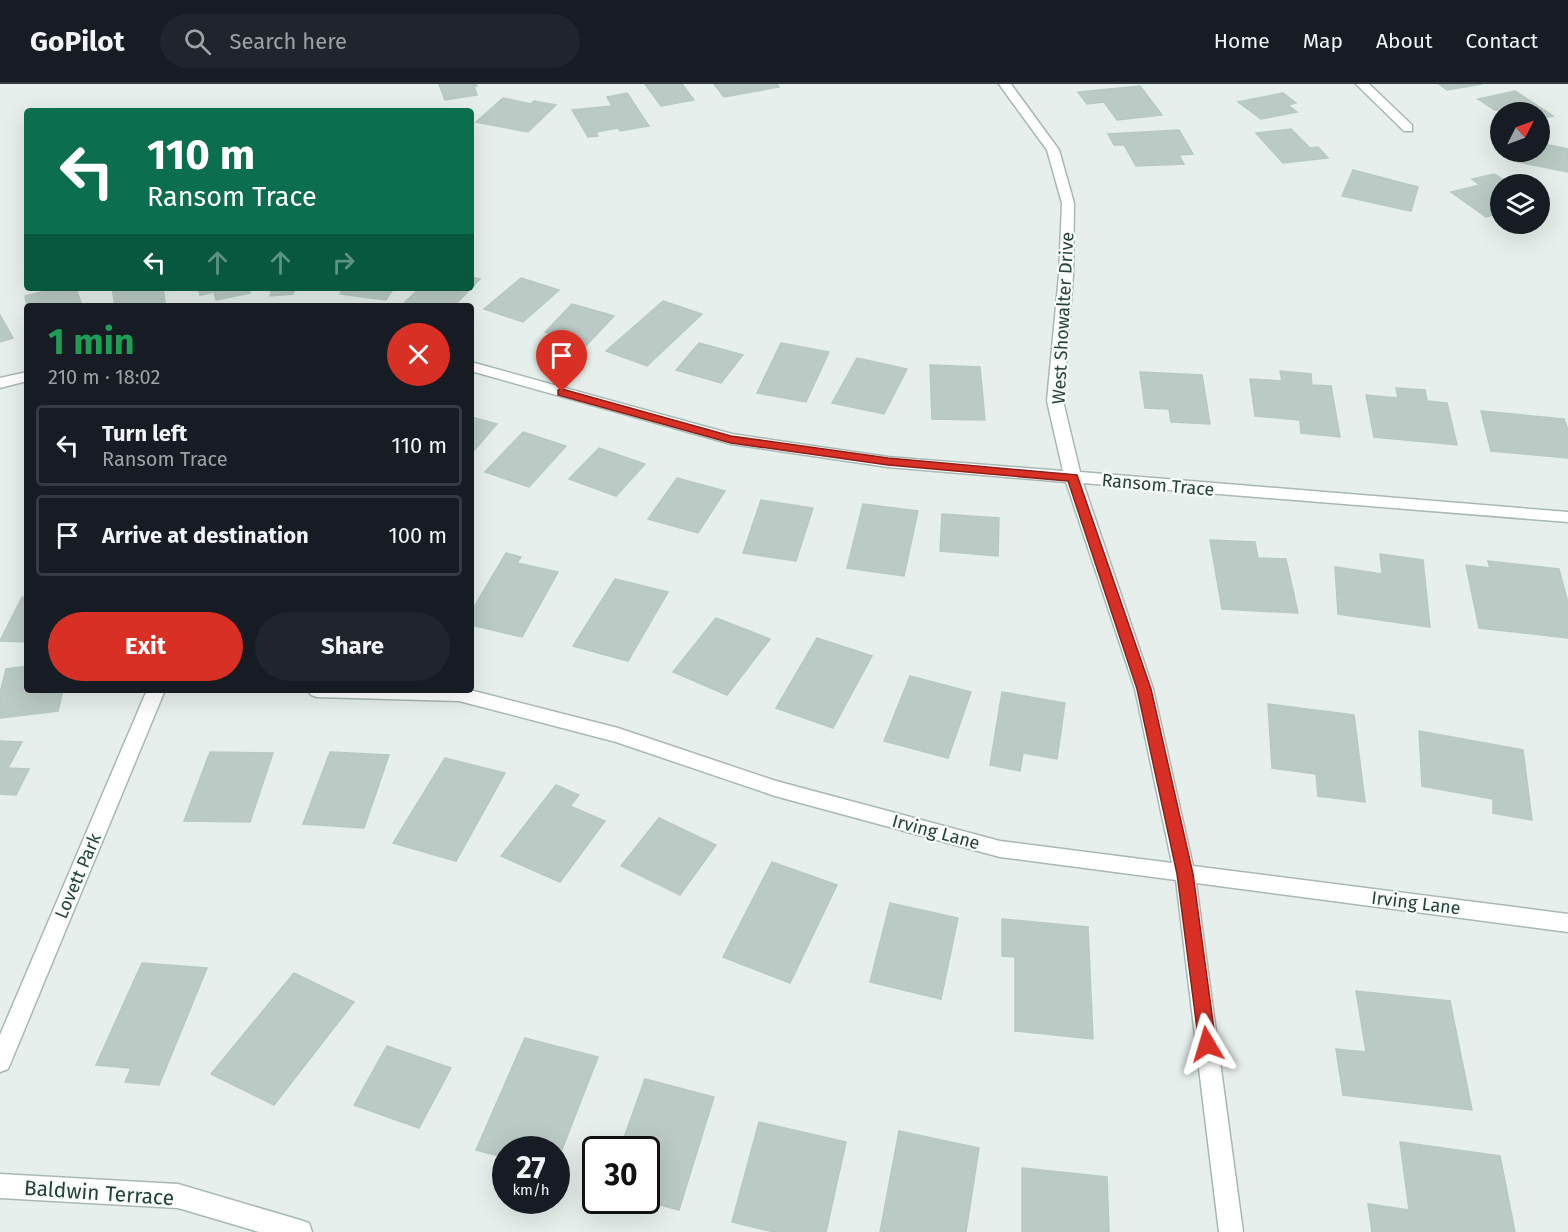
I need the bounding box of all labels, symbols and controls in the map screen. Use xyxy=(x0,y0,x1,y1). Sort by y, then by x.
search box xyxy=(160,14,580,68)
text: GoPilot xyxy=(30,25,124,58)
icon: search xyxy=(181,25,214,58)
text: Search here xyxy=(229,28,347,55)
text: Home xyxy=(1214,28,1270,54)
text: Map xyxy=(1303,28,1343,54)
text: About xyxy=(1376,28,1433,54)
text: Contact xyxy=(1466,28,1538,54)
north arrow xyxy=(1490,102,1550,162)
map controls xyxy=(1490,102,1550,234)
text: 110 m xyxy=(147,130,255,180)
icon: left xyxy=(48,132,126,210)
button: layers xyxy=(1490,174,1550,234)
text: Ransom Trace xyxy=(147,181,317,213)
street label: West Showalter Drive xyxy=(1047,231,1079,405)
icon: left xyxy=(138,246,171,279)
icon: ahead xyxy=(201,246,234,279)
icon: ahead xyxy=(264,246,297,279)
icon: right xyxy=(327,246,360,279)
text: 1 min xyxy=(48,320,135,364)
button: close xyxy=(387,323,450,386)
pin xyxy=(536,330,587,392)
icon: arrive xyxy=(545,339,578,372)
text: 210 m · 18:02 xyxy=(48,365,160,389)
text: Turn left xyxy=(102,420,187,447)
icon: left xyxy=(51,429,84,462)
text: 110 m xyxy=(391,432,447,459)
text: Ransom Trace xyxy=(102,447,228,471)
street label: Ransom Trace xyxy=(1101,469,1215,501)
icon: arrive xyxy=(51,519,84,552)
text: Arrive at destination xyxy=(102,522,309,549)
text: 100 m xyxy=(388,522,447,549)
button: Exit xyxy=(48,612,243,681)
button: Share xyxy=(255,612,450,681)
street label: Irving Lane xyxy=(890,810,982,854)
street label: Lovett Park xyxy=(50,829,106,922)
street label: Irving Lane xyxy=(1370,887,1462,919)
position arrow xyxy=(1175,1012,1239,1076)
speed limit sign: 30 xyxy=(582,1136,660,1214)
text: 27 xyxy=(516,1150,546,1186)
street label: Baldwin Terrace xyxy=(23,1175,175,1211)
text: km/h xyxy=(512,1181,550,1199)

